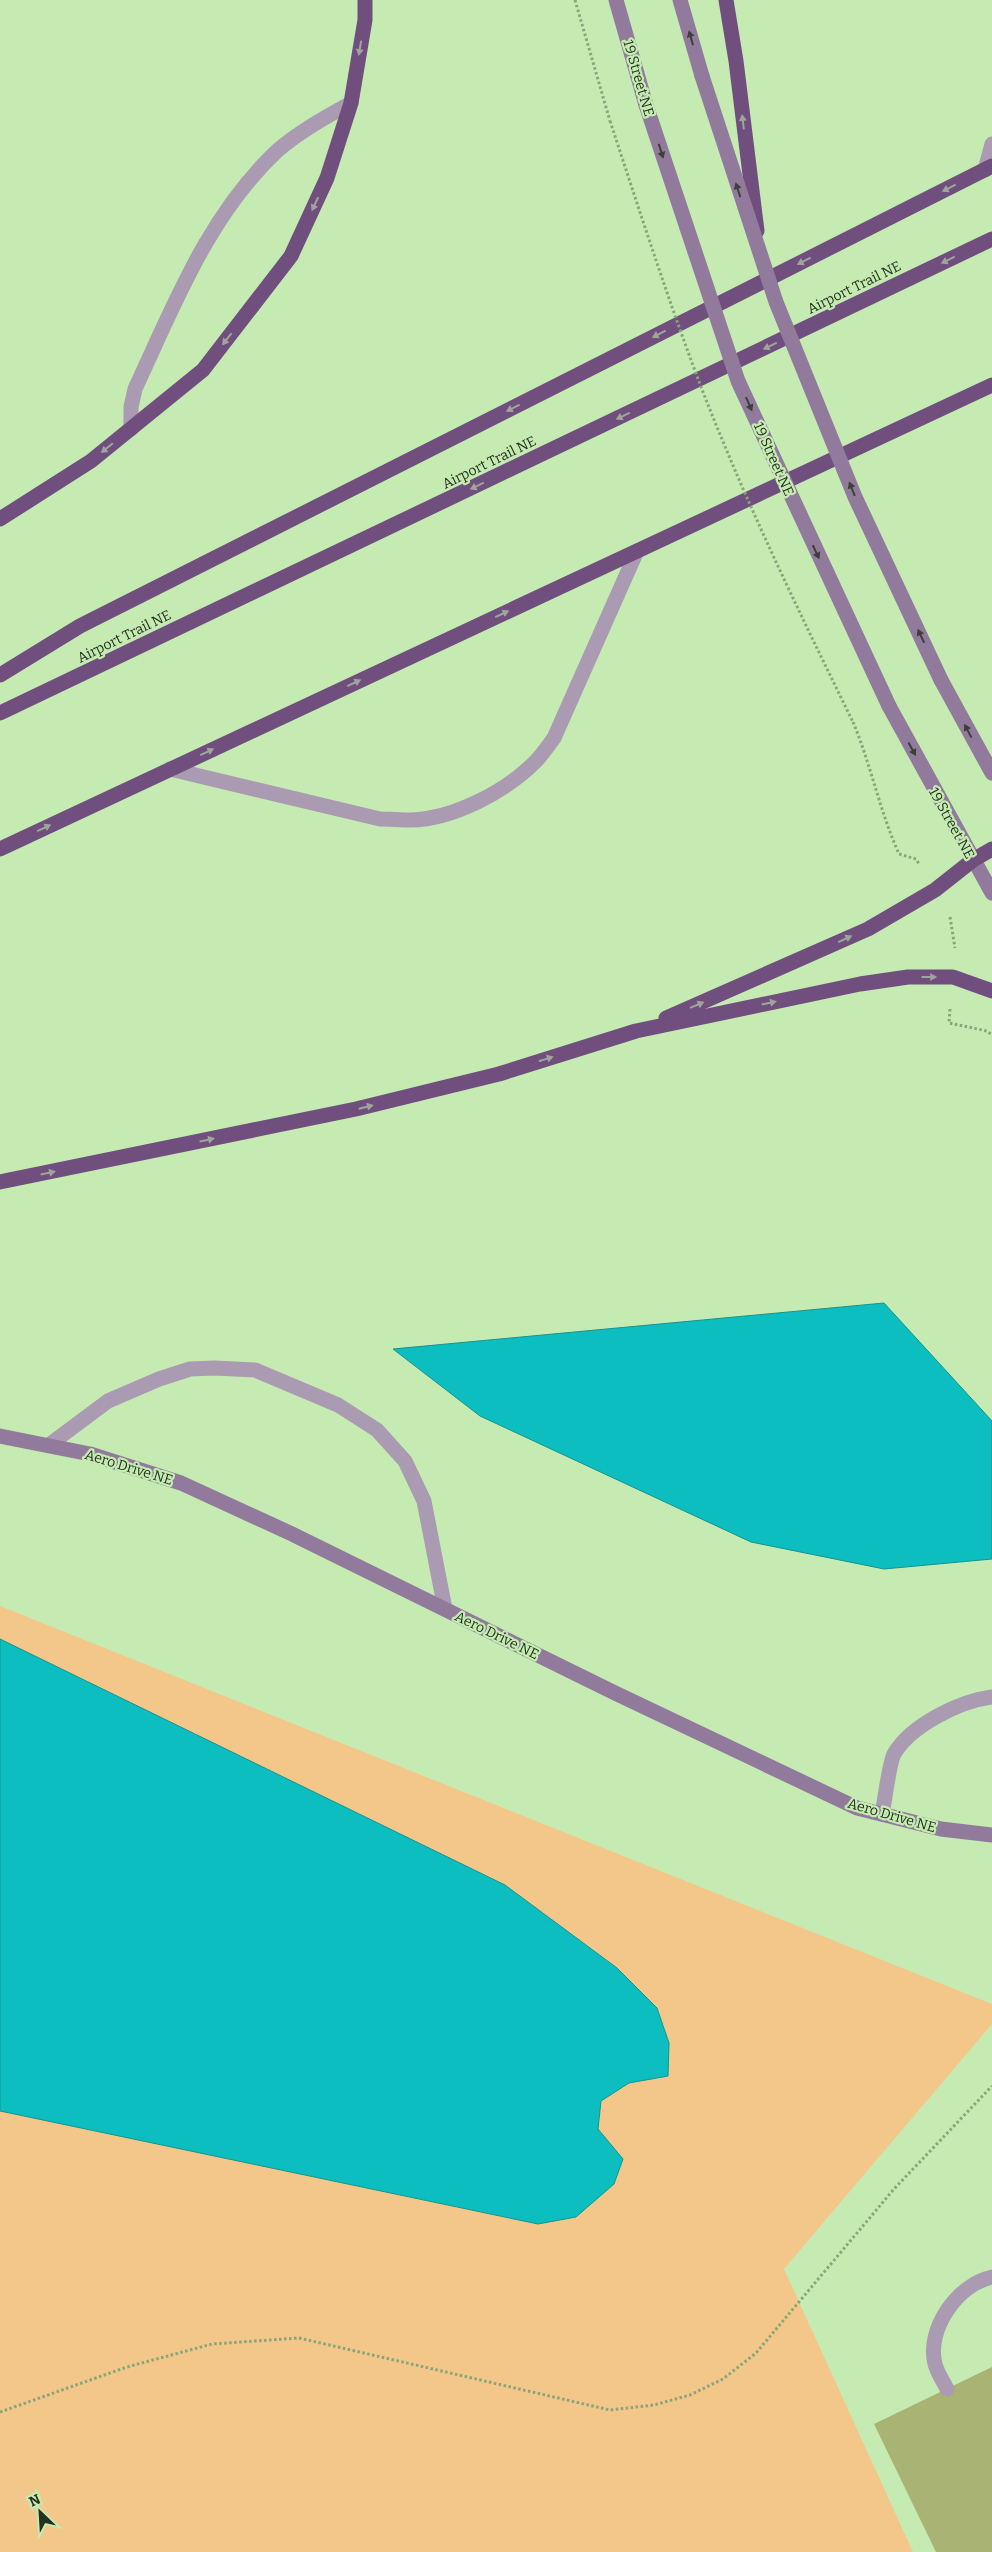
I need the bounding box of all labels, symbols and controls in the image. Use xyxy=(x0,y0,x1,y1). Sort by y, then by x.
one-way arrow xyxy=(687,31,695,46)
street label: 19 Street NE xyxy=(619,38,658,118)
one-way arrow xyxy=(356,41,364,57)
one-way arrow xyxy=(739,114,747,130)
one-way arrow xyxy=(657,144,665,159)
one-way arrow xyxy=(734,182,742,197)
one-way arrow xyxy=(942,184,956,192)
one-way arrow xyxy=(311,197,319,211)
one-way arrow xyxy=(797,257,811,265)
street label: Airport Trail NE xyxy=(805,257,904,318)
one-way arrow xyxy=(941,257,955,265)
one-way arrow xyxy=(651,330,666,339)
one-way arrow xyxy=(222,332,232,346)
one-way arrow xyxy=(763,342,777,350)
one-way arrow xyxy=(745,397,753,411)
one-way arrow xyxy=(506,403,521,412)
one-way arrow xyxy=(616,412,630,420)
street label: 19 Street NE xyxy=(750,420,797,499)
street label: Airport Trail NE xyxy=(440,432,539,493)
one-way arrow xyxy=(101,443,114,454)
one-way arrow xyxy=(469,481,484,490)
one-way arrow xyxy=(848,481,856,496)
one-way arrow xyxy=(813,545,821,559)
street label: Airport Trail NE xyxy=(75,606,174,667)
one-way arrow xyxy=(495,610,509,618)
one-way arrow xyxy=(916,629,924,643)
one-way arrow xyxy=(347,679,362,687)
one-way arrow xyxy=(964,724,972,738)
one-way arrow xyxy=(908,742,916,756)
one-way arrow xyxy=(200,747,214,755)
street label: 19 Street NE xyxy=(925,785,978,862)
one-way arrow xyxy=(37,824,51,832)
one-way arrow xyxy=(838,935,852,943)
one-way arrow xyxy=(921,973,937,981)
one-way arrow xyxy=(762,999,777,1007)
one-way arrow xyxy=(690,1001,705,1009)
one-way arrow xyxy=(538,1055,553,1063)
one-way arrow xyxy=(358,1103,373,1111)
one-way arrow xyxy=(199,1136,214,1144)
one-way arrow xyxy=(40,1168,56,1176)
street label: Aero Drive NE xyxy=(83,1446,175,1489)
street label: Aero Drive NE xyxy=(452,1608,541,1663)
street label: Aero Drive NE xyxy=(846,1795,938,1836)
north arrow xyxy=(15,2487,65,2537)
text: N xyxy=(26,2491,43,2511)

